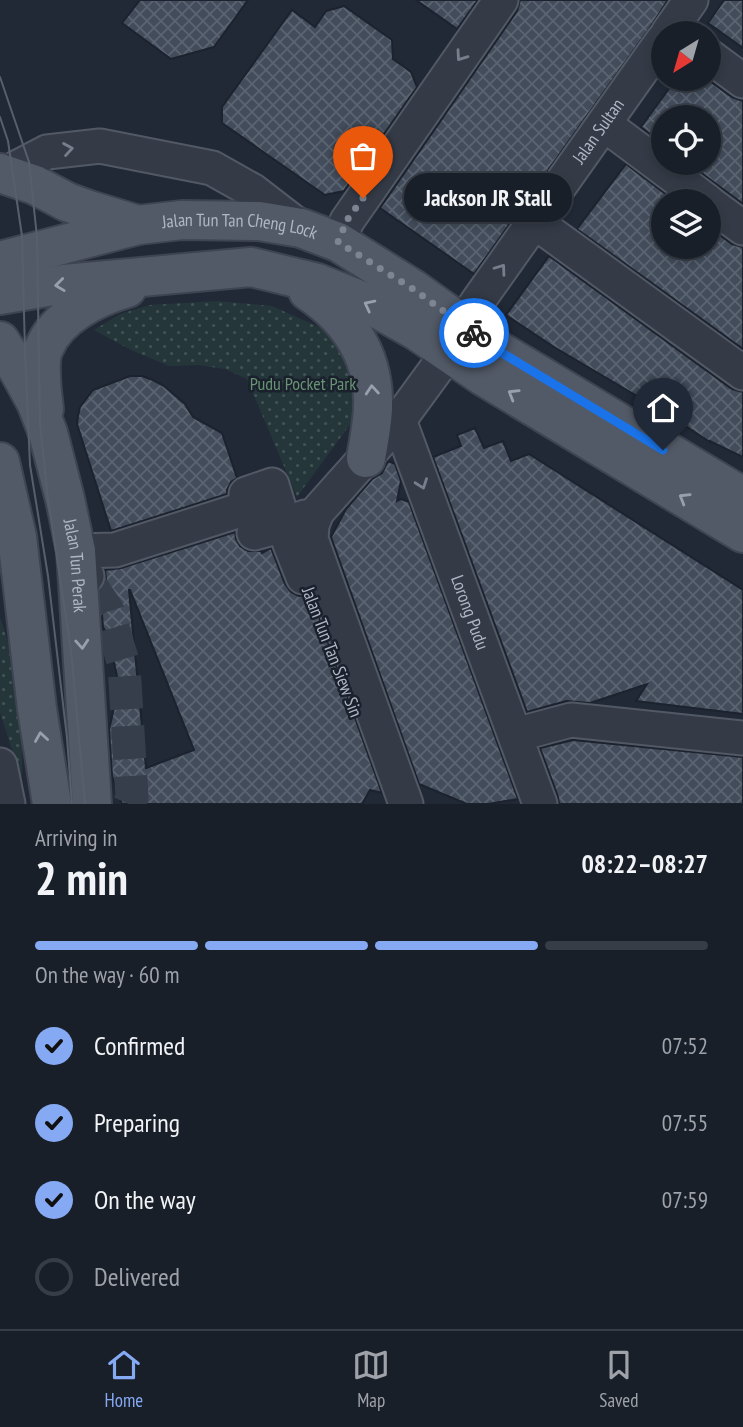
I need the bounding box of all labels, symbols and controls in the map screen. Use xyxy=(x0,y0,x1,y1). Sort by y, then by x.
north arrow xyxy=(651,21,721,91)
map controls xyxy=(651,21,721,259)
one-way arrow xyxy=(457,48,469,61)
street label: Jalan Sultan xyxy=(566,94,629,169)
button: locate xyxy=(651,105,721,175)
pin xyxy=(333,126,393,198)
icon: bag xyxy=(344,137,382,175)
one-way arrow xyxy=(62,142,74,157)
callout: Jackson JR Stall xyxy=(405,174,573,222)
text: Jackson JR Stall xyxy=(424,183,552,212)
button: layers xyxy=(651,189,721,259)
street label: Jalan Tun Tan Cheng Lock xyxy=(160,208,321,244)
one-way arrow xyxy=(493,264,505,277)
one-way arrow xyxy=(54,277,66,292)
courier xyxy=(439,298,509,368)
one-way arrow xyxy=(364,299,376,313)
icon: bike xyxy=(455,314,493,352)
park label: Pudu Pocket Park xyxy=(250,372,356,395)
pin xyxy=(633,378,693,450)
one-way arrow xyxy=(365,384,380,395)
icon: home xyxy=(644,389,682,427)
one-way arrow xyxy=(507,390,520,403)
one-way arrow xyxy=(414,477,428,489)
one-way arrow xyxy=(679,493,692,506)
street label: Jalan Tun Perak xyxy=(58,516,92,613)
street label: Lorong Pudu xyxy=(446,572,494,653)
street label: Jalan Tun Tan Siew Sin xyxy=(297,582,368,720)
one-way arrow xyxy=(74,639,89,650)
one-way arrow xyxy=(34,731,49,742)
text: Arriving in xyxy=(35,823,117,852)
text: 08:22–08:27 xyxy=(581,847,708,880)
text: 2 min xyxy=(35,848,128,908)
text: On the way · 60 m xyxy=(35,960,179,989)
icon: check xyxy=(35,1027,73,1065)
text: Confirmed xyxy=(94,1029,185,1062)
text: 07:52 xyxy=(662,1031,708,1060)
icon: check xyxy=(35,1104,73,1142)
text: Preparing xyxy=(94,1106,180,1139)
text: 07:55 xyxy=(662,1108,708,1137)
icon: check xyxy=(35,1181,73,1219)
text: On the way xyxy=(94,1183,196,1216)
text: 07:59 xyxy=(662,1185,708,1214)
text: Delivered xyxy=(94,1260,180,1293)
tab: Home xyxy=(105,1346,143,1412)
tab: Map xyxy=(352,1346,390,1412)
tab: Saved xyxy=(599,1346,638,1412)

